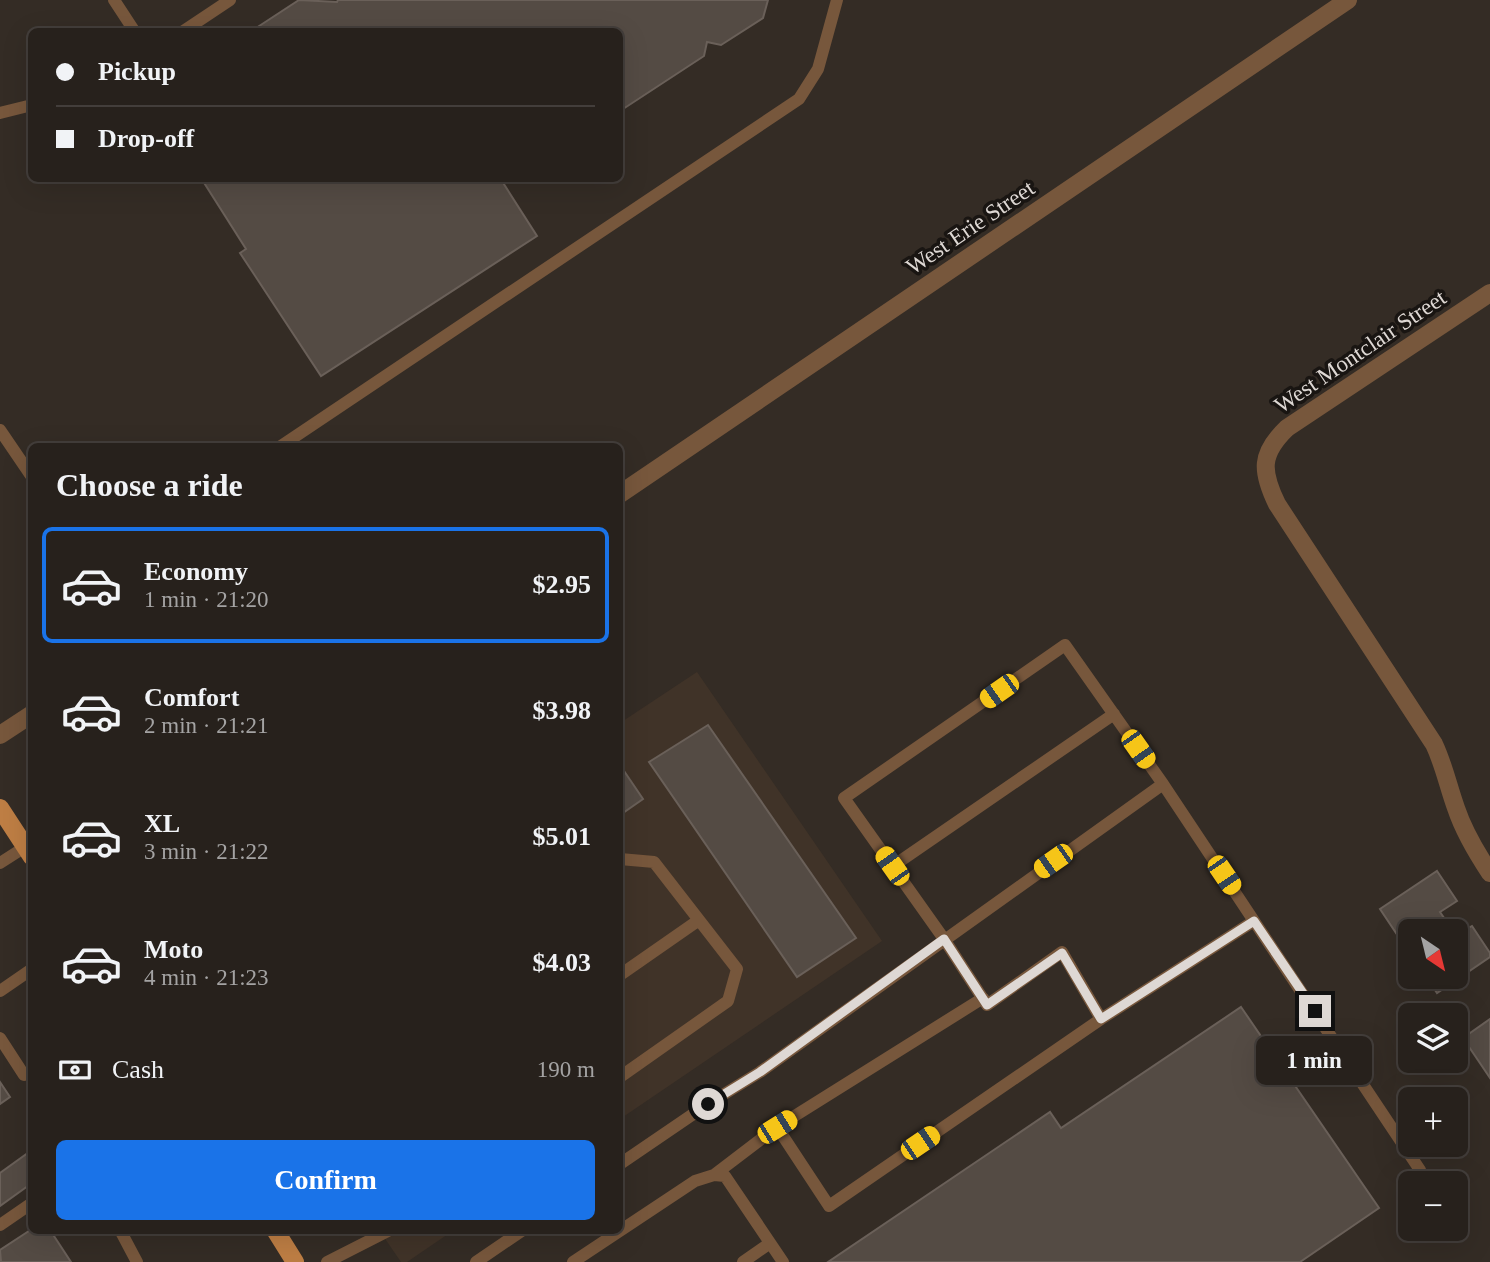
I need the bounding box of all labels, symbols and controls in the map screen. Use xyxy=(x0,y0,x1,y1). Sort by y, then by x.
text: Pickup xyxy=(98,57,176,86)
text: Drop-off xyxy=(98,124,194,153)
street label: West Erie Street xyxy=(902,175,1039,279)
street label: West Montclair Street xyxy=(1270,284,1451,418)
text: Choose a ride xyxy=(56,467,243,503)
icon: car xyxy=(60,554,123,617)
text: Economy xyxy=(144,557,248,586)
text: $2.95 xyxy=(533,570,591,599)
text: 1 min · 21:20 xyxy=(144,587,269,612)
car xyxy=(976,670,1023,712)
icon: car xyxy=(60,680,123,743)
text: Comfort xyxy=(144,683,239,712)
text: $3.98 xyxy=(533,696,591,725)
text: 2 min · 21:21 xyxy=(144,713,269,738)
car xyxy=(1118,726,1159,772)
icon: car xyxy=(60,806,123,869)
text: XL xyxy=(144,809,180,838)
text: $5.01 xyxy=(533,822,591,851)
text: 3 min · 21:22 xyxy=(144,839,269,864)
car xyxy=(1030,840,1077,882)
car xyxy=(872,843,913,889)
car xyxy=(1204,852,1245,898)
north arrow xyxy=(1398,919,1468,989)
map controls xyxy=(1398,919,1468,1241)
icon: car xyxy=(60,932,123,995)
text: Moto xyxy=(144,935,203,964)
text: $4.03 xyxy=(533,948,591,977)
text: 4 min · 21:23 xyxy=(144,965,269,990)
route end xyxy=(1299,995,1331,1027)
button: layers xyxy=(1398,1003,1468,1073)
callout: 1 min xyxy=(1257,1036,1373,1084)
text: 1 min xyxy=(1286,1048,1342,1073)
icon: cash xyxy=(56,1051,94,1089)
text: Cash xyxy=(112,1055,164,1084)
text: 190 m xyxy=(537,1057,595,1082)
button: + xyxy=(1398,1087,1468,1157)
route start xyxy=(692,1088,724,1120)
car xyxy=(754,1107,801,1147)
car xyxy=(897,1123,944,1163)
button: Confirm xyxy=(56,1140,595,1220)
button: − xyxy=(1398,1171,1468,1241)

